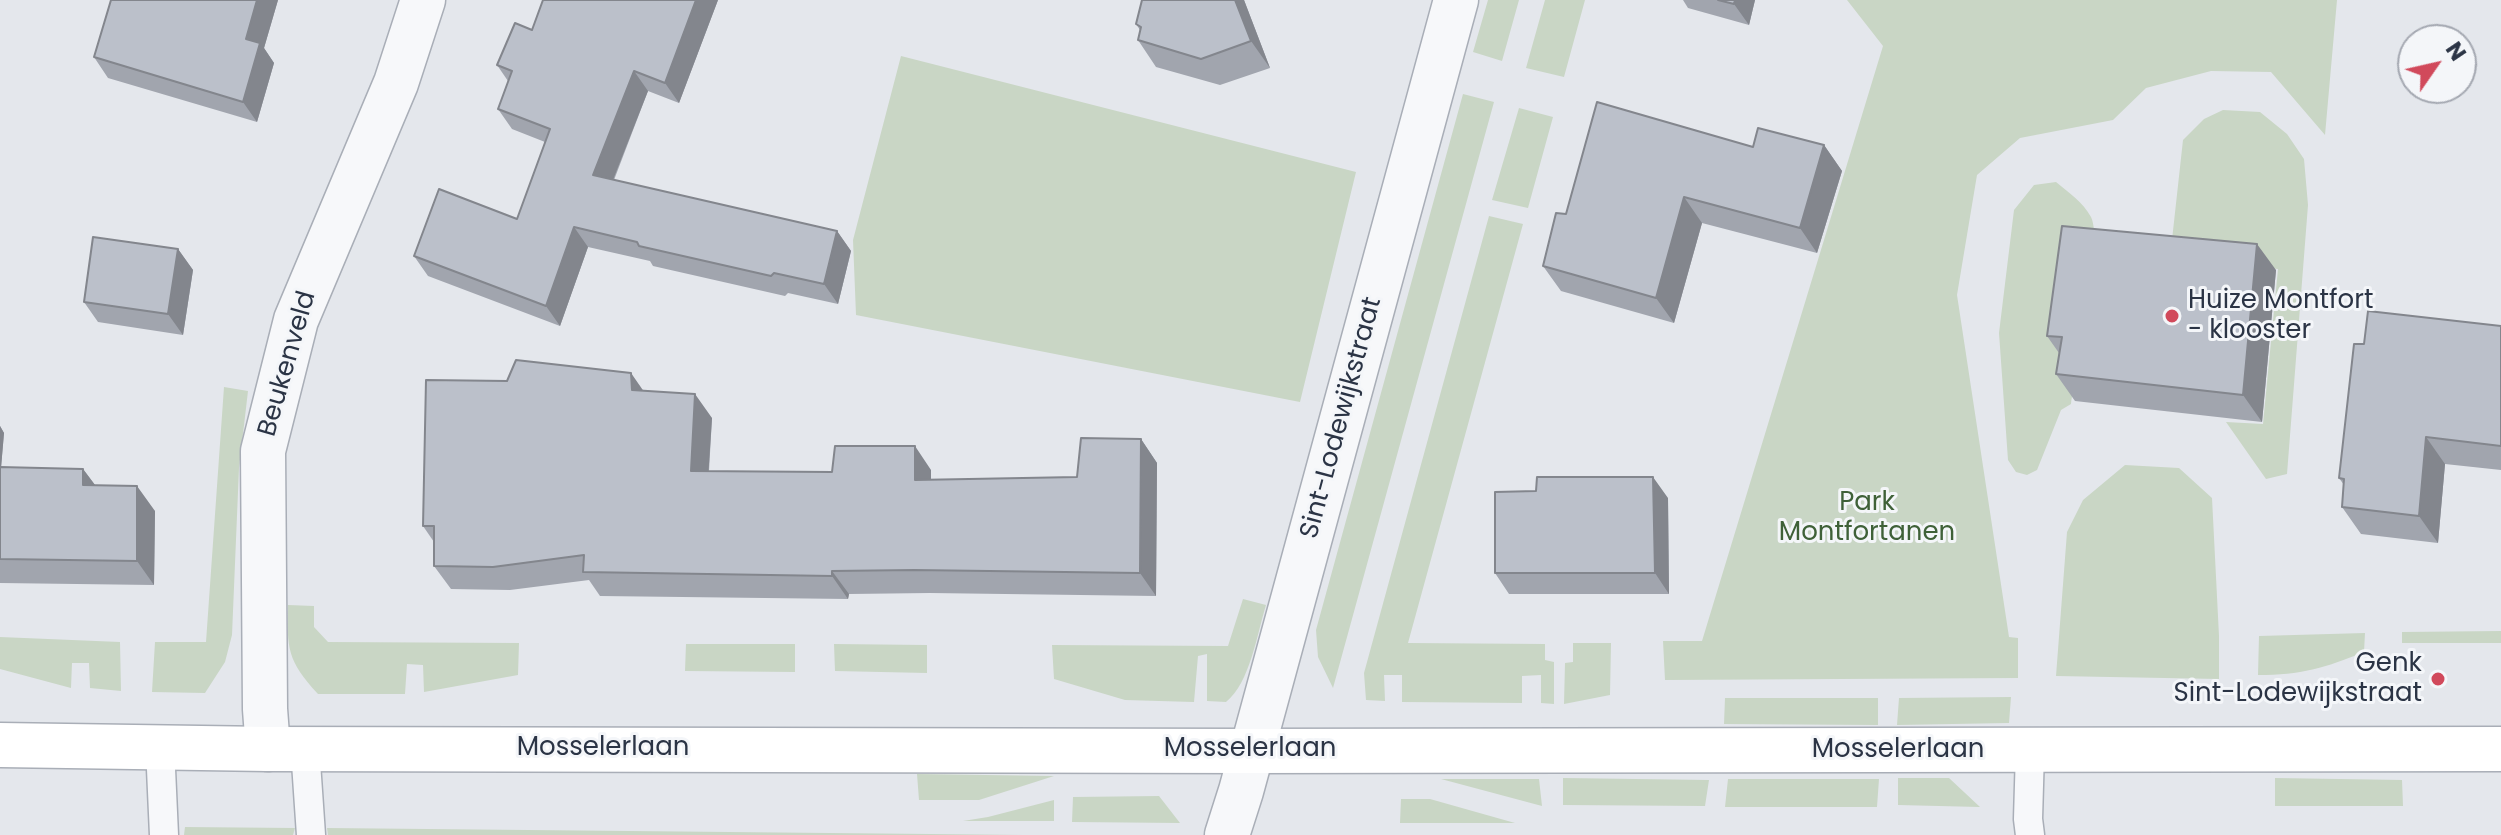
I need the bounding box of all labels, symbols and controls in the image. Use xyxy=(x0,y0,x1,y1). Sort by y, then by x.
north arrow xyxy=(2397,24,2477,104)
text: N xyxy=(2438,36,2473,67)
place label: Huize Montfort - klooster xyxy=(2188,285,2373,346)
street label: Beukenveld xyxy=(252,288,324,440)
street label: Sint-Lodewijkstraat xyxy=(1295,294,1389,542)
marker: Huize Montfort - klooster xyxy=(2163,307,2181,325)
park label: Park Montfortanen xyxy=(1779,487,1955,548)
place label: Genk Sint-Lodewijkstraat xyxy=(2173,648,2422,710)
marker: Genk Sint-Lodewijkstraat xyxy=(2429,670,2447,688)
street label: Mosselerlaan xyxy=(517,732,689,764)
street label: Mosselerlaan xyxy=(1164,733,1336,765)
street label: Mosselerlaan xyxy=(1812,734,1984,766)

